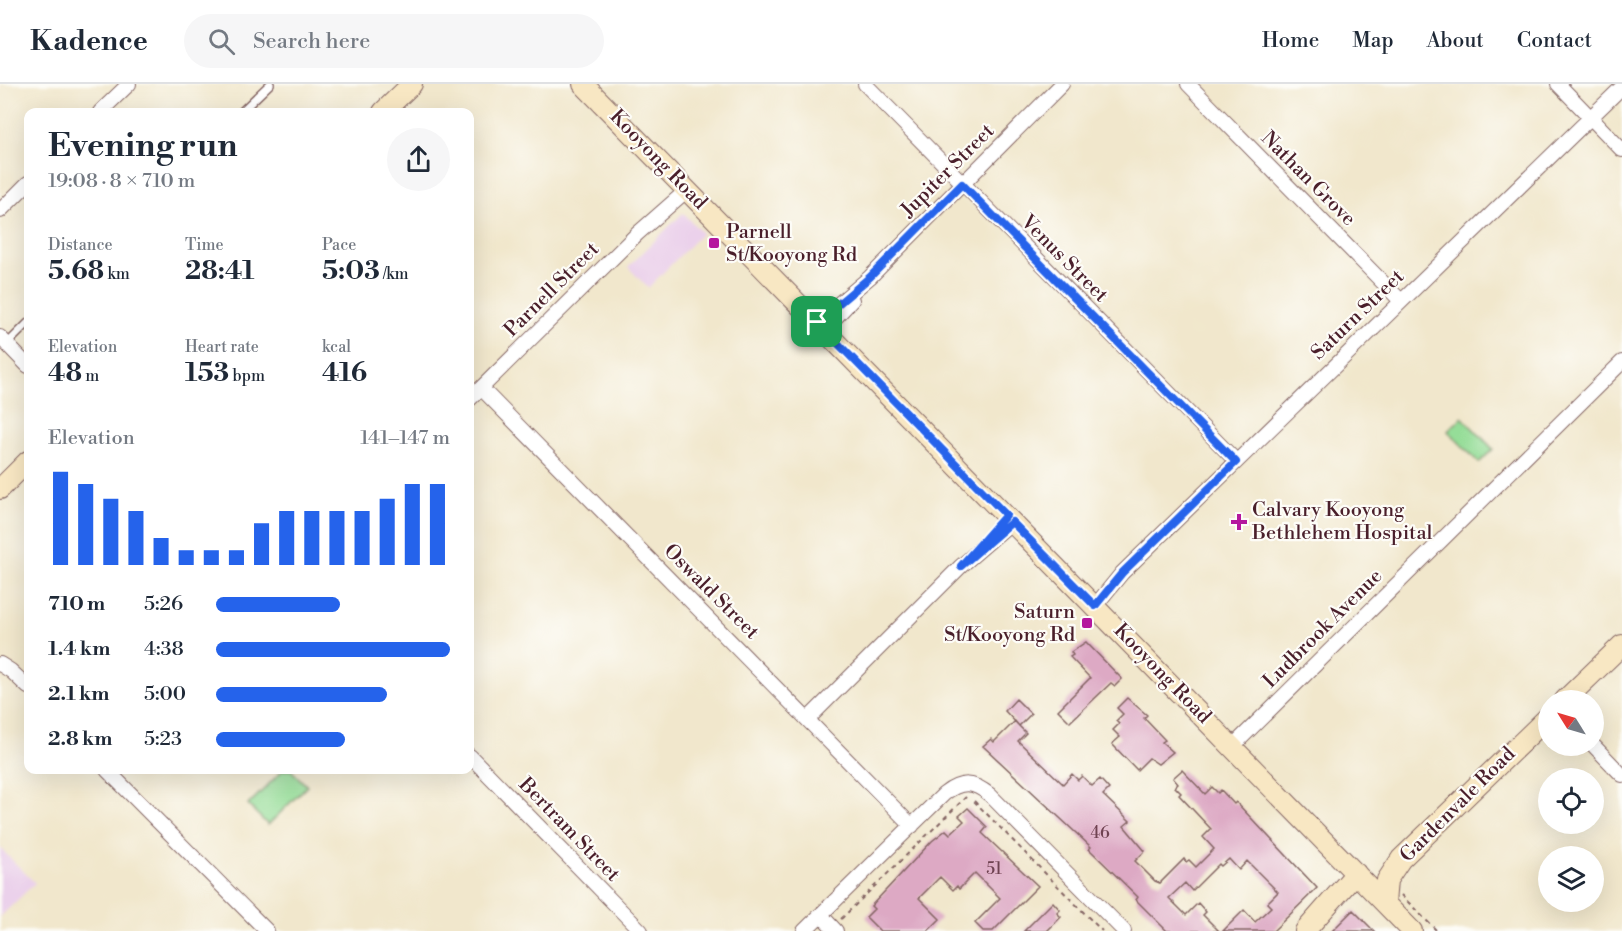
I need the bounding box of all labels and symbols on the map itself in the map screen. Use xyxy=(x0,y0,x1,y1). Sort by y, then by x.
street label: Kooyong Road xyxy=(604,105,713,216)
street label: Jupiter Street xyxy=(895,119,1000,224)
street label: Nathan Grove xyxy=(1255,126,1361,232)
street label: Venus Street xyxy=(1014,209,1113,308)
place label: Parnell St/Kooyong Rd xyxy=(726,220,858,268)
marker: Parnell St/Kooyong Rd xyxy=(707,236,721,250)
street label: Parnell Street xyxy=(499,237,605,343)
street label: Saturn Street xyxy=(1306,265,1410,365)
pin xyxy=(791,296,842,347)
place label: Calvary Kooyong Bethlehem Hospital xyxy=(1251,498,1433,546)
marker: Calvary Kooyong Bethlehem Hospital xyxy=(1230,513,1248,531)
street label: Oswald Street xyxy=(658,539,764,645)
street label: Ludbrook Avenue xyxy=(1258,564,1388,694)
place label: Saturn St/Kooyong Rd xyxy=(944,600,1076,648)
marker: Saturn St/Kooyong Rd xyxy=(1080,616,1094,630)
street label: Kooyong Road xyxy=(1108,619,1217,730)
north arrow xyxy=(1538,690,1604,756)
street label: Gardenvale Road xyxy=(1395,742,1521,868)
street label: Bertram Street xyxy=(512,772,625,887)
house number: 46 xyxy=(1090,823,1110,843)
house number: 51 xyxy=(986,859,1002,879)

